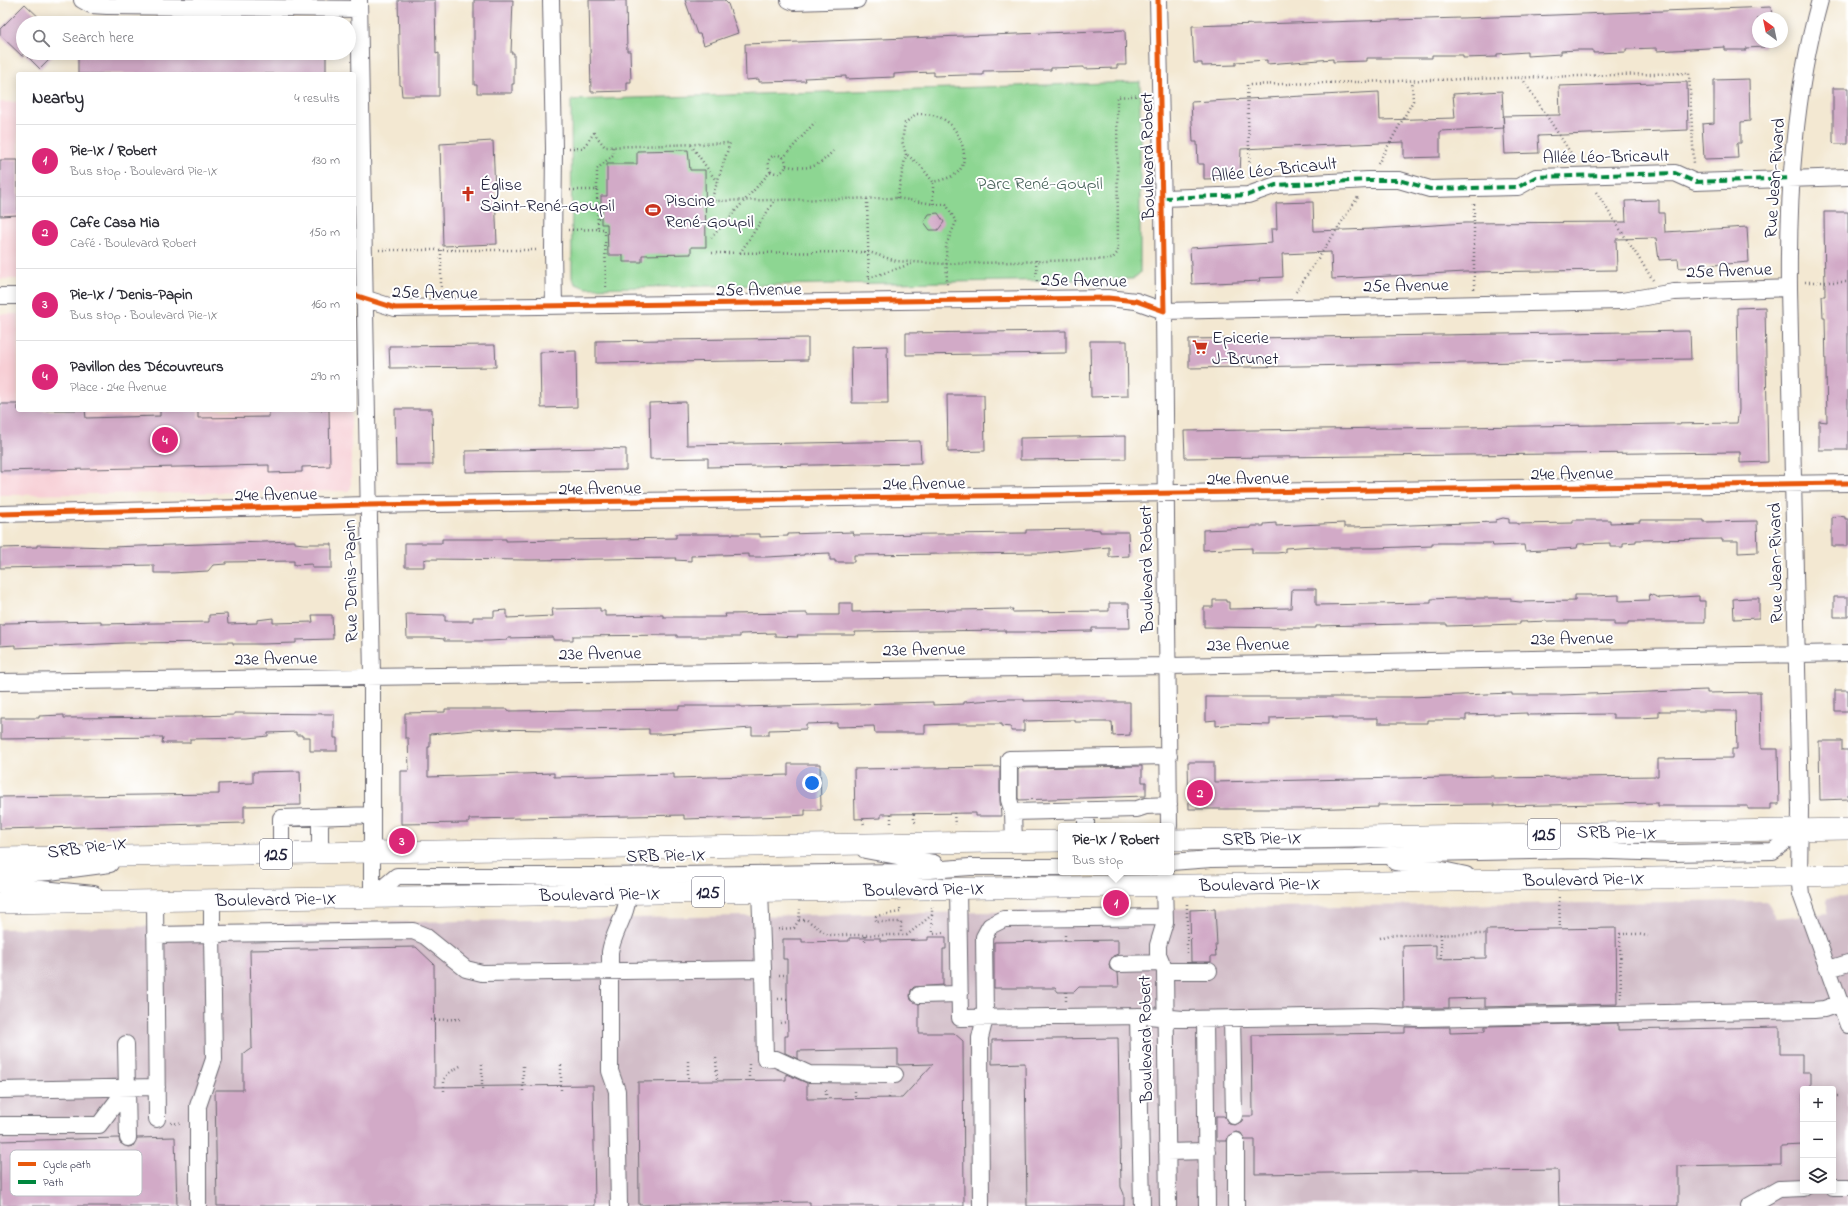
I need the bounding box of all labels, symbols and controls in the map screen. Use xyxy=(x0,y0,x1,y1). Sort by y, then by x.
north arrow xyxy=(1752,12,1788,48)
search box xyxy=(16,16,356,60)
icon: search xyxy=(30,27,52,49)
text: Search here xyxy=(62,27,134,49)
text: Nearby xyxy=(32,86,84,111)
text: 4 results xyxy=(294,89,340,108)
street label: Boulevard Robert xyxy=(1135,92,1163,221)
street label: Rue Jean-Rivard xyxy=(1759,117,1793,239)
text: Pie-IX / Robert xyxy=(70,140,157,162)
street label: Allée Léo-Bricault xyxy=(1543,144,1670,172)
text: 1 xyxy=(43,151,47,170)
text: 130 m xyxy=(312,151,340,170)
street label: Allée Léo-Bricault xyxy=(1210,151,1339,191)
text: Bus stop · Boulevard Pie-IX xyxy=(70,162,218,181)
park label: Parc René-Goupil xyxy=(977,172,1103,198)
place label: Église Saint-René-Goupil xyxy=(480,173,615,220)
church icon: Église Saint-René-Goupil xyxy=(459,185,477,203)
place label: Piscine René-Goupil xyxy=(665,189,754,236)
sports icon: Piscine René-Goupil xyxy=(644,201,662,219)
text: Cafe Casa Mia xyxy=(70,212,160,234)
text: 2 xyxy=(42,223,48,242)
text: 150 m xyxy=(309,223,340,242)
text: Café · Boulevard Robert xyxy=(70,234,197,253)
street label: 25e Avenue xyxy=(1686,257,1773,286)
street label: 25e Avenue xyxy=(1041,268,1128,296)
street label: 25e Avenue xyxy=(1363,273,1450,301)
street label: 25e Avenue xyxy=(716,277,803,305)
street label: 25e Avenue xyxy=(392,280,479,308)
text: Pie-IX / Denis-Papin xyxy=(70,284,192,306)
text: 3 xyxy=(42,295,48,314)
text: 160 m xyxy=(311,295,340,314)
text: Bus stop · Boulevard Pie-IX xyxy=(70,306,218,325)
place label: Epicerie J-Brunet xyxy=(1212,326,1278,373)
supermarket icon: Epicerie J-Brunet xyxy=(1191,338,1209,356)
text: Pavillon des Découvreurs xyxy=(70,356,224,378)
text: 4 xyxy=(42,367,48,386)
text: 290 m xyxy=(311,367,340,386)
text: Place · 24e Avenue xyxy=(70,378,167,397)
pin: 4 xyxy=(152,425,178,455)
street label: 24e Avenue xyxy=(1530,461,1615,489)
street label: 24e Avenue xyxy=(1206,466,1291,494)
street label: 24e Avenue xyxy=(882,471,967,499)
street label: 24e Avenue xyxy=(558,476,643,504)
street label: 24e Avenue xyxy=(234,482,319,510)
street label: Rue Jean-Rivard xyxy=(1763,502,1791,623)
street label: Boulevard Robert xyxy=(1134,505,1162,634)
street label: Rue Denis-Papin xyxy=(338,519,366,643)
street label: 23e Avenue xyxy=(1530,626,1615,654)
street label: 23e Avenue xyxy=(1206,632,1291,660)
street label: 23e Avenue xyxy=(882,637,967,665)
street label: 23e Avenue xyxy=(558,641,643,669)
street label: 23e Avenue xyxy=(234,646,319,674)
your location xyxy=(802,773,822,793)
pin: 2 xyxy=(1187,778,1213,808)
road number: 125 xyxy=(1528,819,1560,849)
street label: SRB Pie-IX xyxy=(1577,820,1657,848)
popup xyxy=(1058,823,1174,875)
pin: 3 xyxy=(389,826,415,856)
street label: SRB Pie-IX xyxy=(1222,826,1302,854)
text: Pie-IX / Robert xyxy=(1072,829,1160,851)
street label: SRB Pie-IX xyxy=(46,831,129,867)
road number: 125 xyxy=(260,839,292,869)
street label: SRB Pie-IX xyxy=(626,843,706,871)
text: Bus stop xyxy=(1072,851,1123,870)
street label: Boulevard Pie-IX xyxy=(1522,867,1645,895)
street label: Boulevard Pie-IX xyxy=(1198,872,1321,900)
road number: 125 xyxy=(692,877,724,907)
street label: Boulevard Pie-IX xyxy=(862,877,985,905)
street label: Boulevard Pie-IX xyxy=(538,882,661,910)
street label: Boulevard Pie-IX xyxy=(214,887,337,915)
pin: 1 xyxy=(1103,888,1129,918)
street label: Boulevard Robert xyxy=(1133,975,1161,1104)
map controls xyxy=(1800,1086,1836,1194)
button: + xyxy=(1800,1086,1836,1122)
button: − xyxy=(1800,1122,1836,1158)
legend xyxy=(10,1150,142,1196)
text: Cycle path xyxy=(43,1157,91,1174)
button: layers xyxy=(1800,1158,1836,1194)
text: Path xyxy=(43,1175,64,1191)

